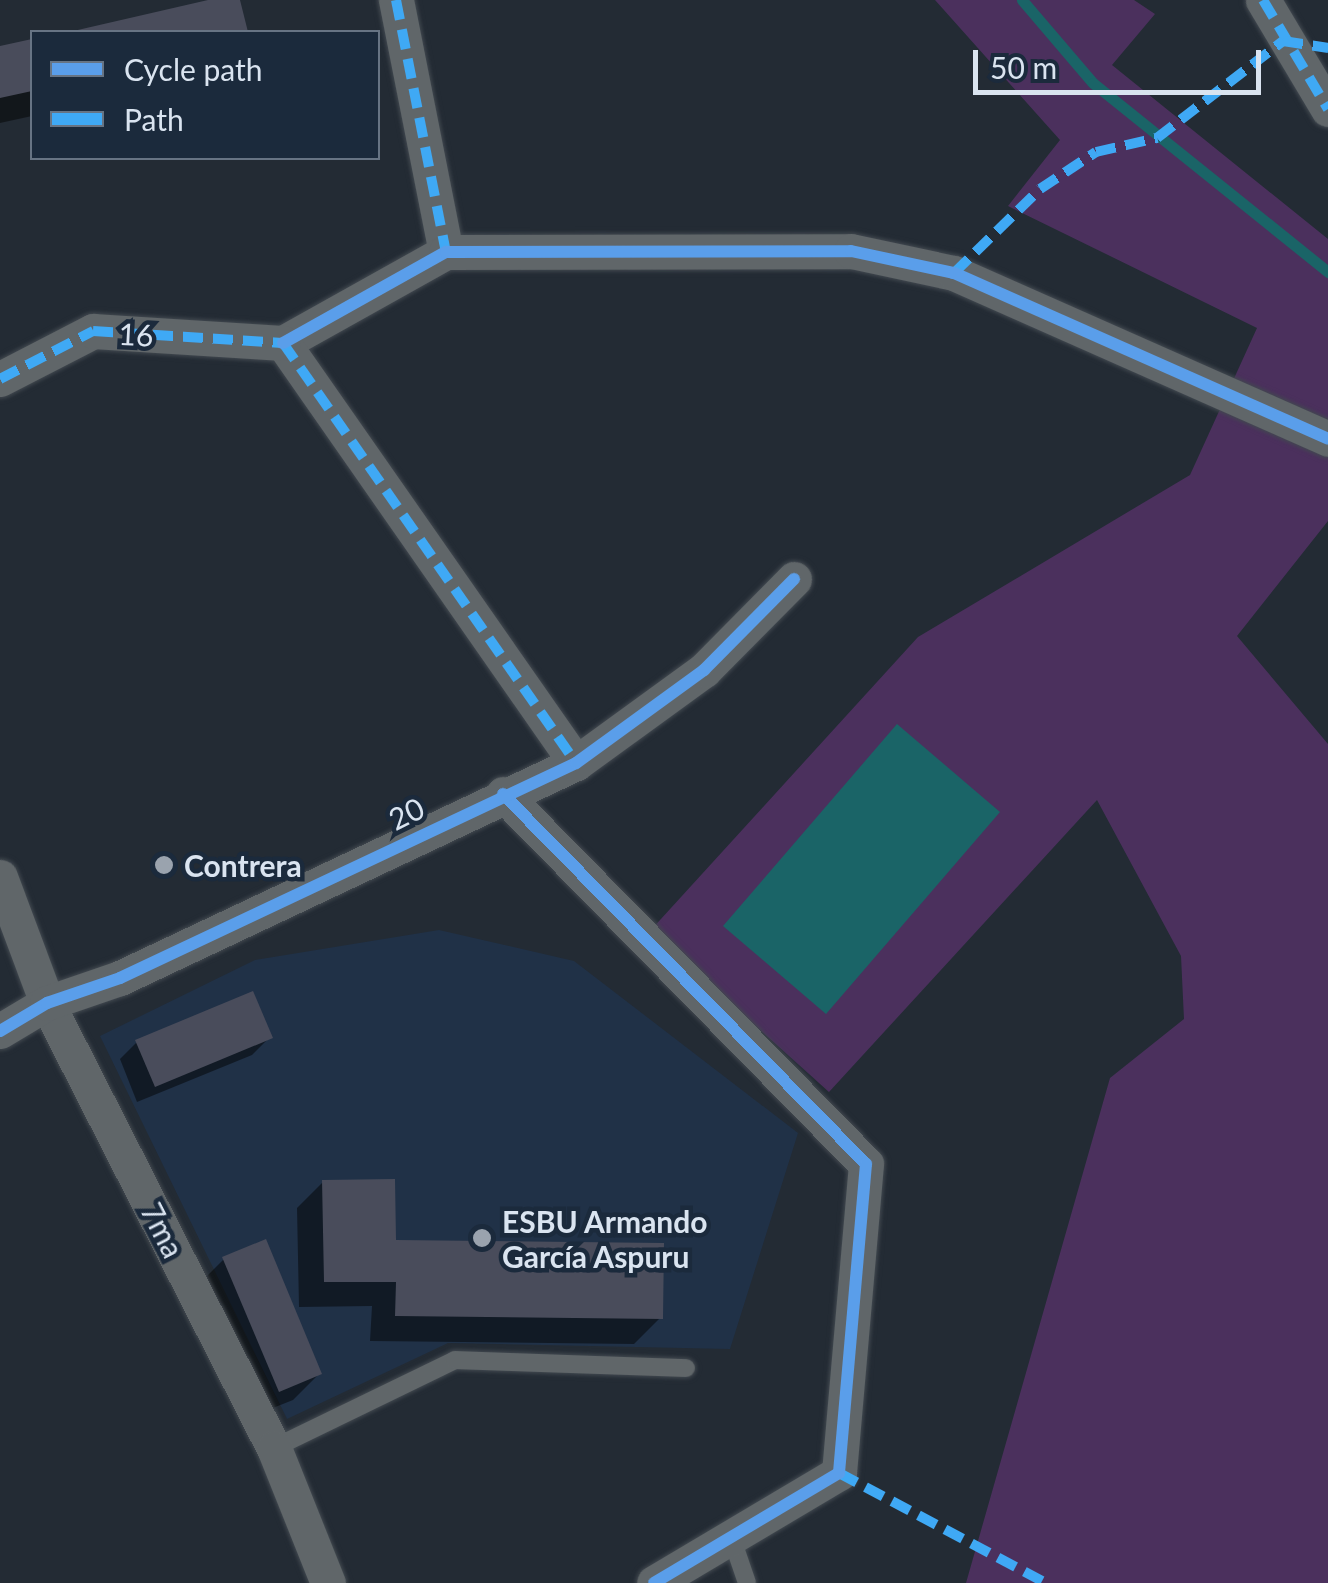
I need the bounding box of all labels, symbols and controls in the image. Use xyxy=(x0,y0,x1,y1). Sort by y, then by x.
legend xyxy=(30,30,380,160)
scale bar xyxy=(978,30,1266,92)
text: 50 m xyxy=(990,49,1057,85)
text: Cycle path xyxy=(124,51,263,87)
text: Path xyxy=(124,101,184,137)
street label: 16 xyxy=(118,315,154,353)
street label: 20 xyxy=(382,789,430,837)
place label: Contrera xyxy=(184,847,302,883)
marker: Contrera xyxy=(153,854,175,876)
street label: 7ma xyxy=(134,1196,192,1264)
place label: ESBU Armando García Aspuru xyxy=(502,1203,709,1274)
marker: ESBU Armando García Aspuru xyxy=(471,1227,493,1249)

